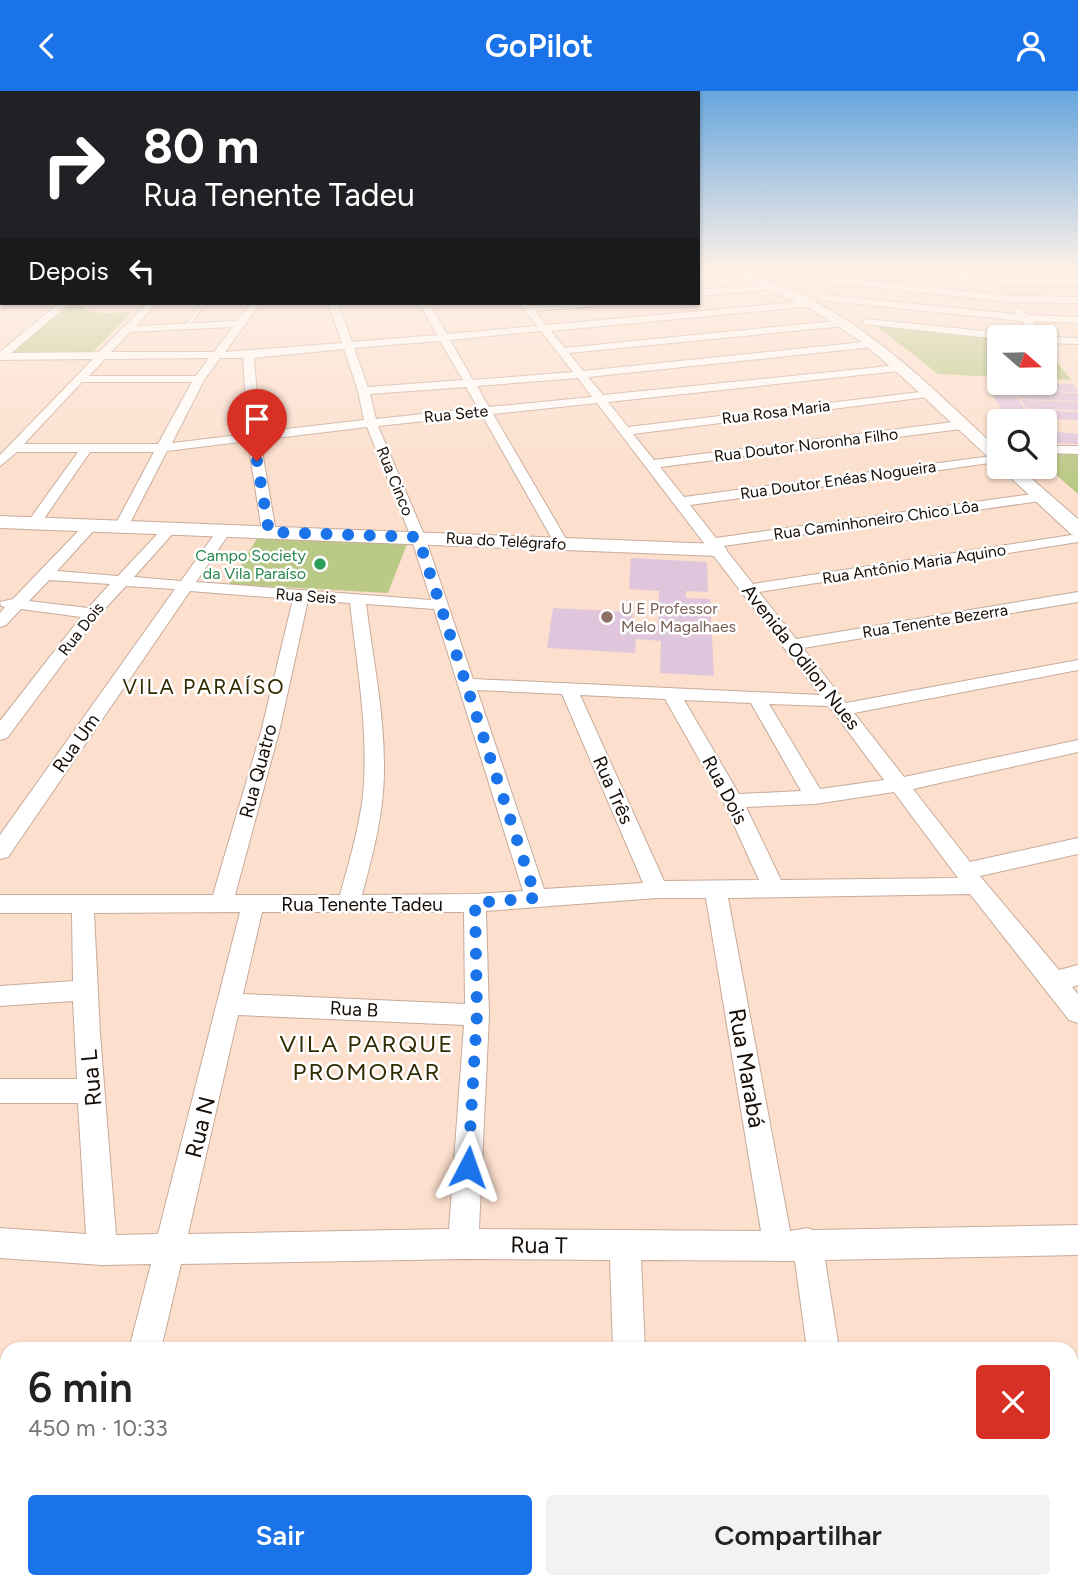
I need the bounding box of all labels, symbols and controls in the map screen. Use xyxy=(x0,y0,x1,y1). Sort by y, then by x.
icon: back xyxy=(28,27,66,65)
text: GoPilot xyxy=(485,27,593,65)
icon: person xyxy=(1012,27,1050,65)
text: 80 m xyxy=(143,116,259,175)
icon: right xyxy=(28,119,119,210)
text: Rua Tenente Tadeu xyxy=(143,176,415,214)
icon: left xyxy=(123,252,161,290)
text: Depois xyxy=(28,255,109,287)
north arrow xyxy=(987,325,1057,395)
map controls xyxy=(987,325,1057,479)
pin xyxy=(227,389,287,461)
street label: Rua Rosa Maria xyxy=(721,396,831,428)
icon: arrive xyxy=(238,400,276,438)
street label: Rua Sete xyxy=(423,401,489,427)
button: search xyxy=(987,409,1057,479)
street label: Rua Doutor Noronha Filho xyxy=(713,424,899,466)
street label: Rua Cinco xyxy=(372,444,418,518)
street label: Rua Doutor Enéas Nogueira xyxy=(739,457,937,503)
street label: Rua Caminhoneiro Chico Lôa xyxy=(772,496,980,544)
street label: Rua do Telégrafo xyxy=(445,528,567,554)
street label: Rua Antônio Maria Aquino xyxy=(821,540,1007,588)
place label: Campo Society da Vila Paraíso xyxy=(195,546,307,583)
marker: Campo Society da Vila Paraíso xyxy=(312,556,328,572)
street label: Avenida Odilon Nues xyxy=(737,580,865,735)
street label: Rua Seis xyxy=(275,584,337,608)
street label: Rua Dois xyxy=(54,599,108,659)
place label: U E Professor Melo Magalhaes xyxy=(621,599,736,636)
street label: Rua Tenente Bezerra xyxy=(861,600,1009,642)
marker: U E Professor Melo Magalhaes xyxy=(599,609,615,625)
district label: VILA PARAÍSO xyxy=(122,674,286,699)
street label: Rua Um xyxy=(48,709,104,777)
street label: Rua Quatro xyxy=(234,721,282,821)
street label: Rua Três xyxy=(588,752,638,828)
street label: Rua Dois xyxy=(697,752,753,828)
street label: Rua Tenente Tadeu xyxy=(281,893,443,916)
street label: Rua B xyxy=(329,996,379,1022)
street label: Rua Marabá xyxy=(723,1006,771,1130)
district label: VILA PARQUE PROMORAR xyxy=(280,1029,454,1086)
street label: Rua L xyxy=(75,1049,107,1107)
street label: Rua N xyxy=(179,1093,221,1161)
position arrow xyxy=(431,1130,505,1204)
street label: Rua T xyxy=(510,1231,568,1260)
text: 6 min xyxy=(28,1362,133,1413)
button: close xyxy=(976,1365,1050,1439)
text: 450 m · 10:33 xyxy=(28,1414,168,1442)
button: Sair xyxy=(28,1495,532,1575)
button: Compartilhar xyxy=(546,1495,1050,1575)

